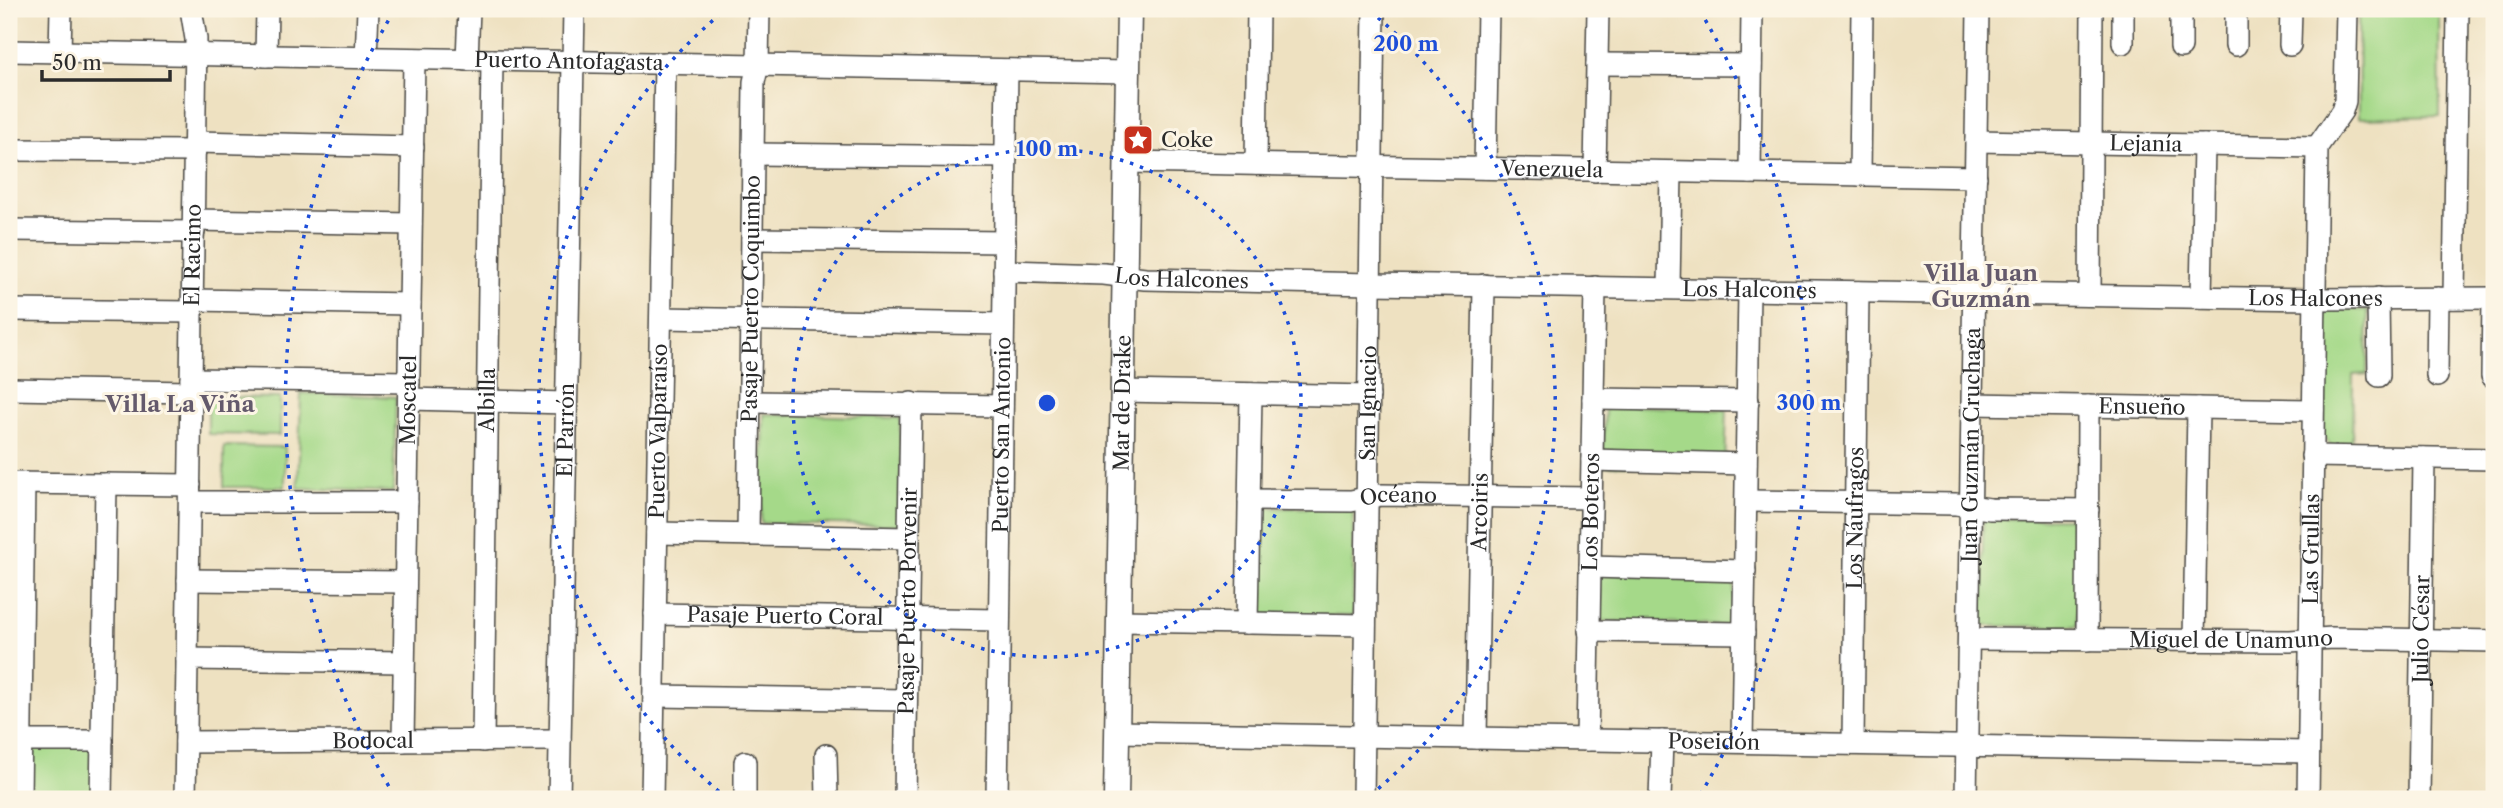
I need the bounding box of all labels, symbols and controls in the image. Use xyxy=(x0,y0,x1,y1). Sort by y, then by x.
text: 200 m xyxy=(1373,31,1439,56)
scale bar xyxy=(42,38,170,82)
street label: Puerto Antofagasta xyxy=(474,47,665,75)
text: 50 m xyxy=(52,50,102,75)
place icon: Coke xyxy=(1121,123,1155,157)
place label: Coke xyxy=(1161,127,1213,152)
street label: Lejanía xyxy=(2109,130,2184,157)
text: 100 m xyxy=(1016,136,1078,161)
street label: Venezuela xyxy=(1499,156,1604,182)
street label: Pasaje Puerto Coquimbo xyxy=(736,175,765,423)
street label: El Racimo xyxy=(179,204,206,307)
district label: Villa Juan Guzmán xyxy=(1923,259,2038,313)
street label: Los Halcones xyxy=(1113,262,1249,293)
street label: Los Halcones xyxy=(1682,276,1817,303)
street label: Los Halcones xyxy=(2248,285,2383,311)
street label: Juan Guzmán Cruchaga xyxy=(1957,326,1985,566)
street label: Mar de Drake xyxy=(1108,335,1136,471)
street label: Puerto San Antonio xyxy=(988,337,1015,533)
street label: Puerto Valparaíso xyxy=(644,343,672,519)
street label: San Ignacio xyxy=(1355,345,1381,461)
street label: Moscatel xyxy=(395,355,421,445)
street label: Albilla xyxy=(474,367,500,433)
street label: El Parrón xyxy=(552,383,579,478)
district label: Villa La Viña xyxy=(104,390,255,418)
text: 300 m xyxy=(1777,390,1841,415)
centre of rings xyxy=(1035,391,1059,415)
street label: Ensueño xyxy=(2098,393,2186,420)
street label: Los Náufragos xyxy=(1842,447,1868,589)
street label: Los Boteros xyxy=(1577,452,1604,572)
street label: Arcoiris xyxy=(1466,472,1493,553)
street label: Océano xyxy=(1358,482,1437,511)
street label: Pasaje Puerto Porvenir xyxy=(893,487,922,715)
street label: Las Grullas xyxy=(2298,493,2324,605)
street label: Julio César xyxy=(2408,574,2434,686)
street label: Pasaje Puerto Coral xyxy=(686,602,884,630)
street label: Miguel de Unamuno xyxy=(2129,625,2334,653)
street label: Bodocal xyxy=(332,728,414,753)
street label: Poseidón xyxy=(1668,728,1760,755)

